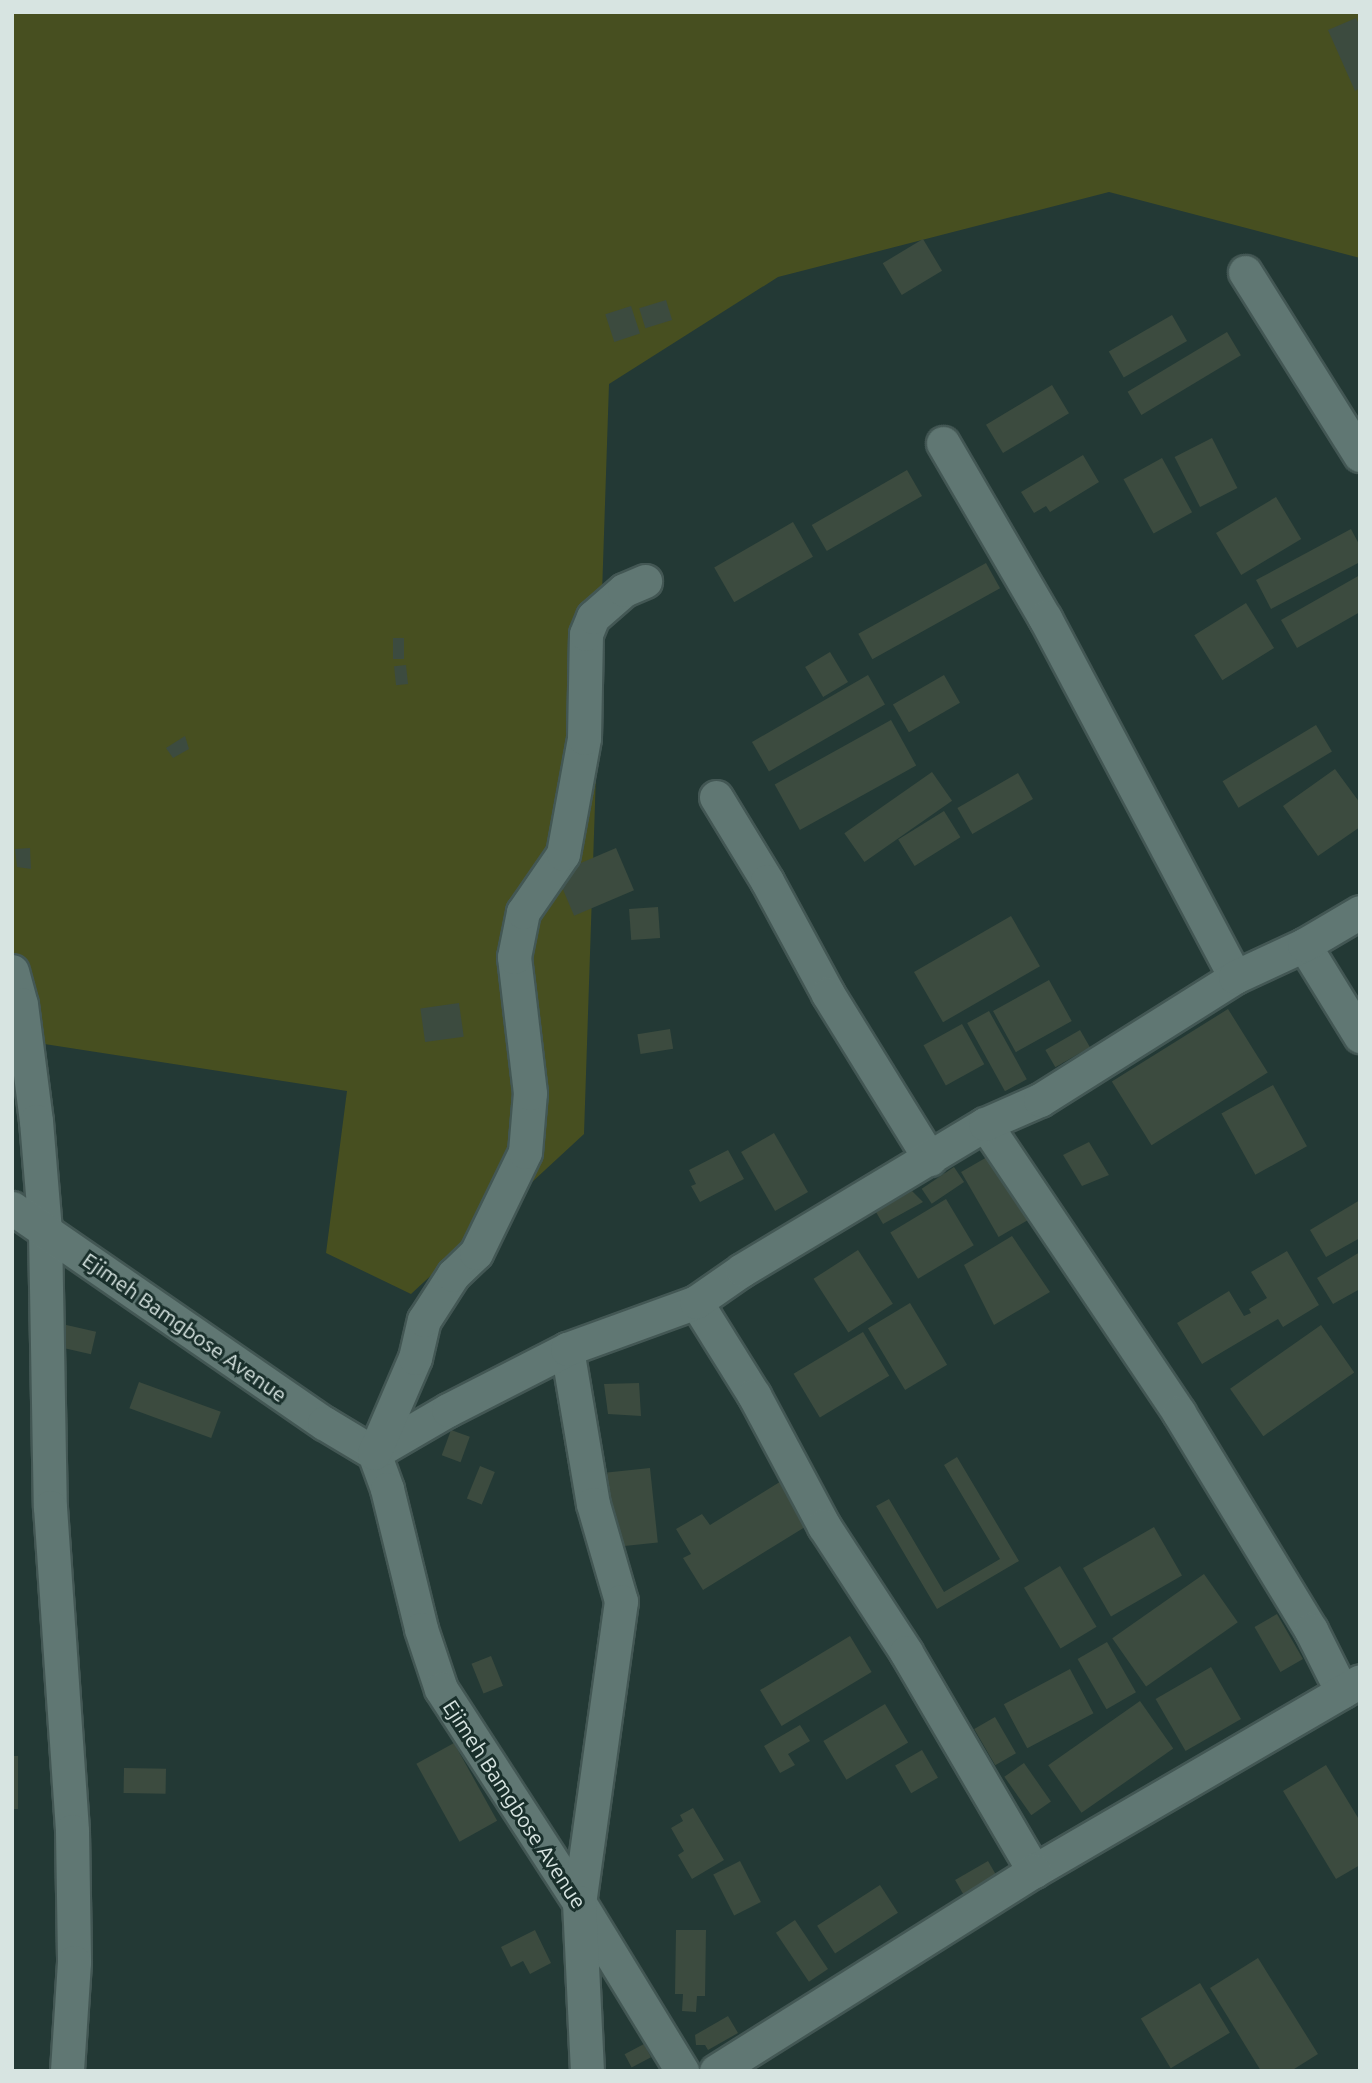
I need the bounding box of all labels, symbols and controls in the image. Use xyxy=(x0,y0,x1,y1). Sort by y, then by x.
street label: Ejimeh Bamgbose Avenue xyxy=(78,1247,292,1407)
street label: Ejimeh Bamgbose Avenue xyxy=(438,1695,592,1913)

